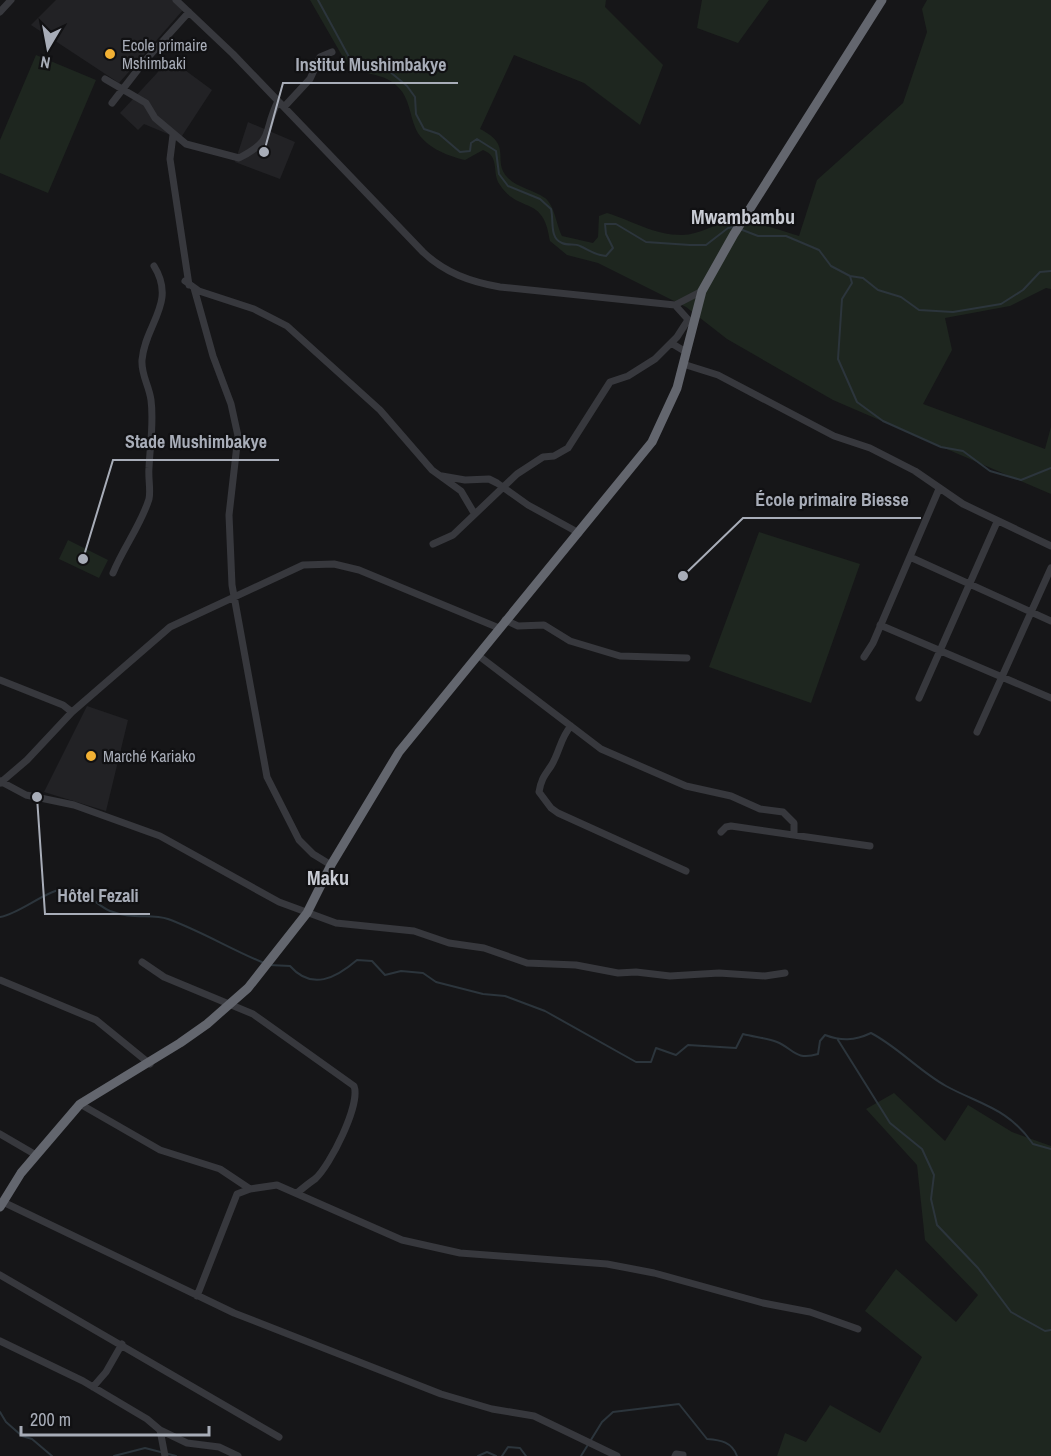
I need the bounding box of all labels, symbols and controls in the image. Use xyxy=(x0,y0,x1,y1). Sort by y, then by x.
north arrow xyxy=(18,18,78,78)
place label: Ecole primaire Mshimbaki xyxy=(122,34,207,74)
marker: Ecole primaire Mshimbaki xyxy=(103,47,117,61)
callout: Institut Mushimbakye xyxy=(283,47,458,83)
text: N xyxy=(39,51,52,74)
text: Institut Mushimbakye xyxy=(296,52,446,77)
district label: Mwambambu xyxy=(691,203,795,230)
callout: Stade Mushimbakye xyxy=(113,424,279,460)
text: Stade Mushimbakye xyxy=(125,429,267,454)
callout: École primaire Biesse xyxy=(743,482,921,518)
text: École primaire Biesse xyxy=(755,487,909,512)
place label: Marché Kariako xyxy=(103,745,196,767)
marker: Marché Kariako xyxy=(84,749,98,763)
district label: Maku xyxy=(307,864,349,891)
callout: Hôtel Fezali xyxy=(45,878,150,914)
text: Hôtel Fezali xyxy=(57,883,139,908)
scale bar xyxy=(21,1399,208,1437)
text: 200 m xyxy=(30,1407,71,1432)

